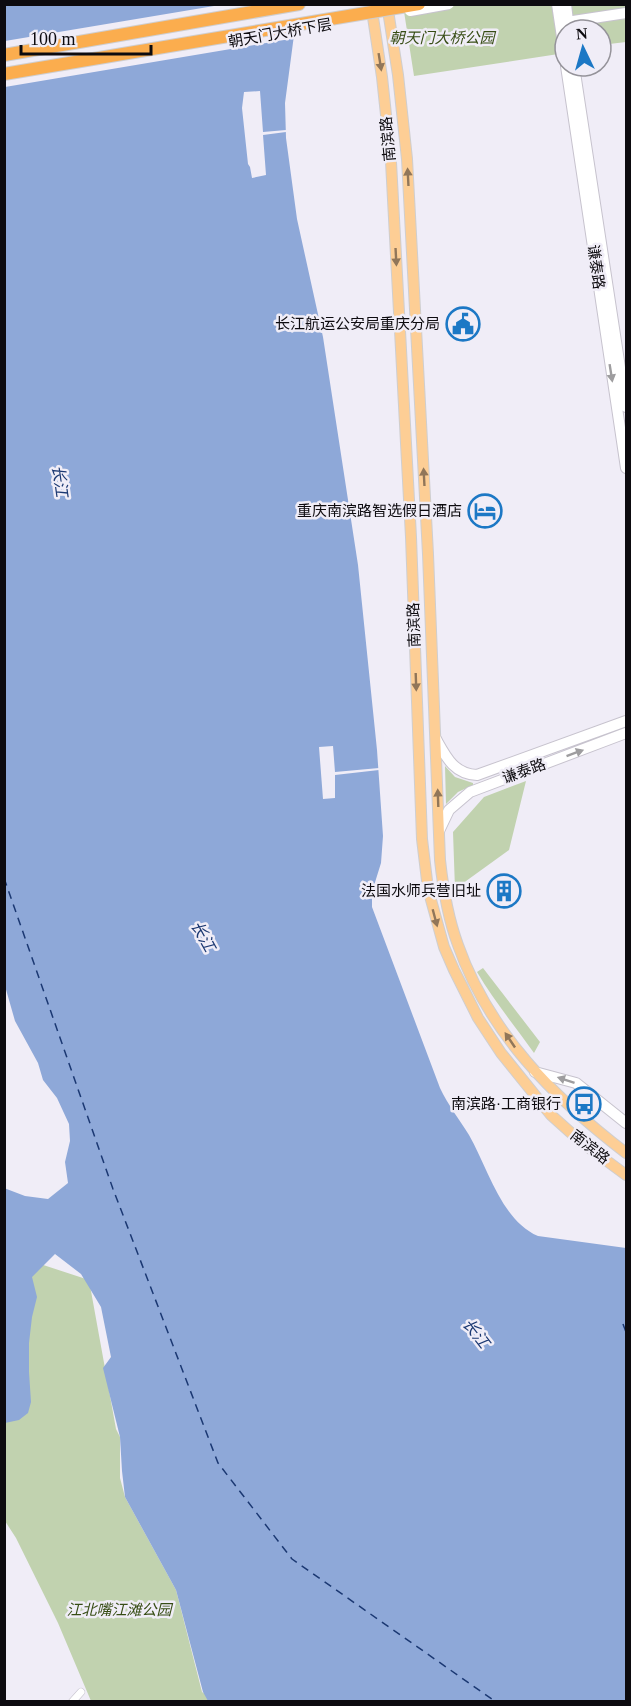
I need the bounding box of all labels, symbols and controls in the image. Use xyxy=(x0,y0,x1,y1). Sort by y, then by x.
street label: 朝天门大桥下层 xyxy=(227,16,333,50)
scale bar xyxy=(21,18,152,56)
north arrow xyxy=(553,18,613,78)
text: N xyxy=(575,25,589,43)
text: 100 m xyxy=(30,29,76,49)
park label: 朝天门大桥公园 xyxy=(389,30,496,46)
one-way arrow xyxy=(376,53,385,72)
street label: 南滨路 xyxy=(378,116,398,162)
one-way arrow xyxy=(403,168,413,187)
street label: 谦泰路 xyxy=(585,244,607,290)
one-way arrow xyxy=(391,247,400,266)
public building icon: 长江航运公安局重庆分局 xyxy=(445,306,481,342)
place label: 长江航运公安局重庆分局 xyxy=(275,316,440,332)
one-way arrow xyxy=(606,364,615,383)
water label: 长江 xyxy=(49,464,71,500)
one-way arrow xyxy=(419,467,428,486)
hotel icon: 重庆南滨路智选假日酒店 xyxy=(467,493,503,529)
place label: 重庆南滨路智选假日酒店 xyxy=(297,503,462,519)
street label: 南滨路 xyxy=(405,602,423,648)
one-way arrow xyxy=(412,673,421,692)
one-way arrow xyxy=(566,747,584,757)
street label: 谦泰路 xyxy=(500,756,548,786)
one-way arrow xyxy=(433,788,442,807)
building icon: 法国水师兵营旧址 xyxy=(486,873,522,909)
place label: 法国水师兵营旧址 xyxy=(361,883,481,899)
one-way arrow xyxy=(431,909,440,927)
water label: 长江 xyxy=(188,918,219,956)
one-way arrow xyxy=(504,1031,515,1048)
one-way arrow xyxy=(557,1075,575,1084)
bus stop icon: 南滨路·工商银行 xyxy=(566,1086,602,1122)
place label: 南滨路·工商银行 xyxy=(451,1096,561,1112)
street label: 南滨路 xyxy=(567,1127,613,1167)
water label: 长江 xyxy=(459,1315,494,1352)
park label: 江北嘴江滩公园 xyxy=(66,1602,173,1618)

